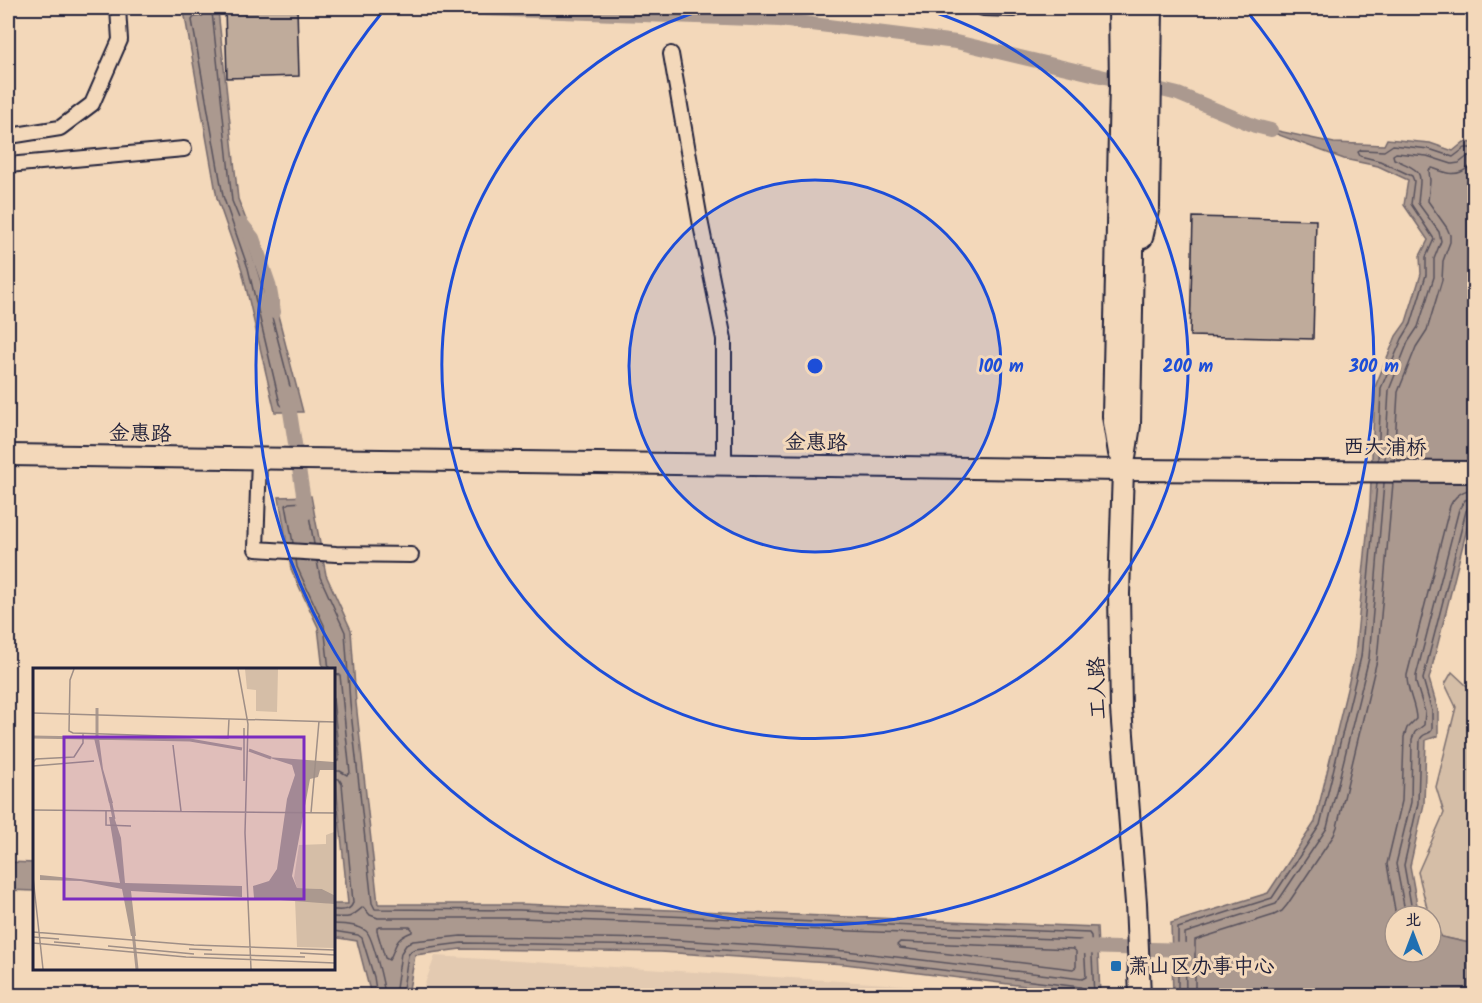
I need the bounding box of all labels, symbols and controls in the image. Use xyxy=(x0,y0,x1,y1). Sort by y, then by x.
text: 100 m xyxy=(978,353,1024,382)
text: 200 m xyxy=(1163,353,1214,382)
text: 300 m xyxy=(1348,353,1399,382)
centre of rings xyxy=(805,356,825,376)
street label: 金惠路 xyxy=(108,417,172,452)
street label: 金惠路 xyxy=(784,426,848,461)
street label: 西大浦桥 xyxy=(1343,431,1427,466)
street label: 工人路 xyxy=(1081,656,1116,720)
inset map xyxy=(33,668,334,970)
north arrow xyxy=(1383,904,1443,964)
text: 北 xyxy=(1405,908,1421,933)
place label: 萧山区办事中心 xyxy=(1128,951,1275,984)
marker: 萧山区办事中心 xyxy=(1109,959,1123,973)

